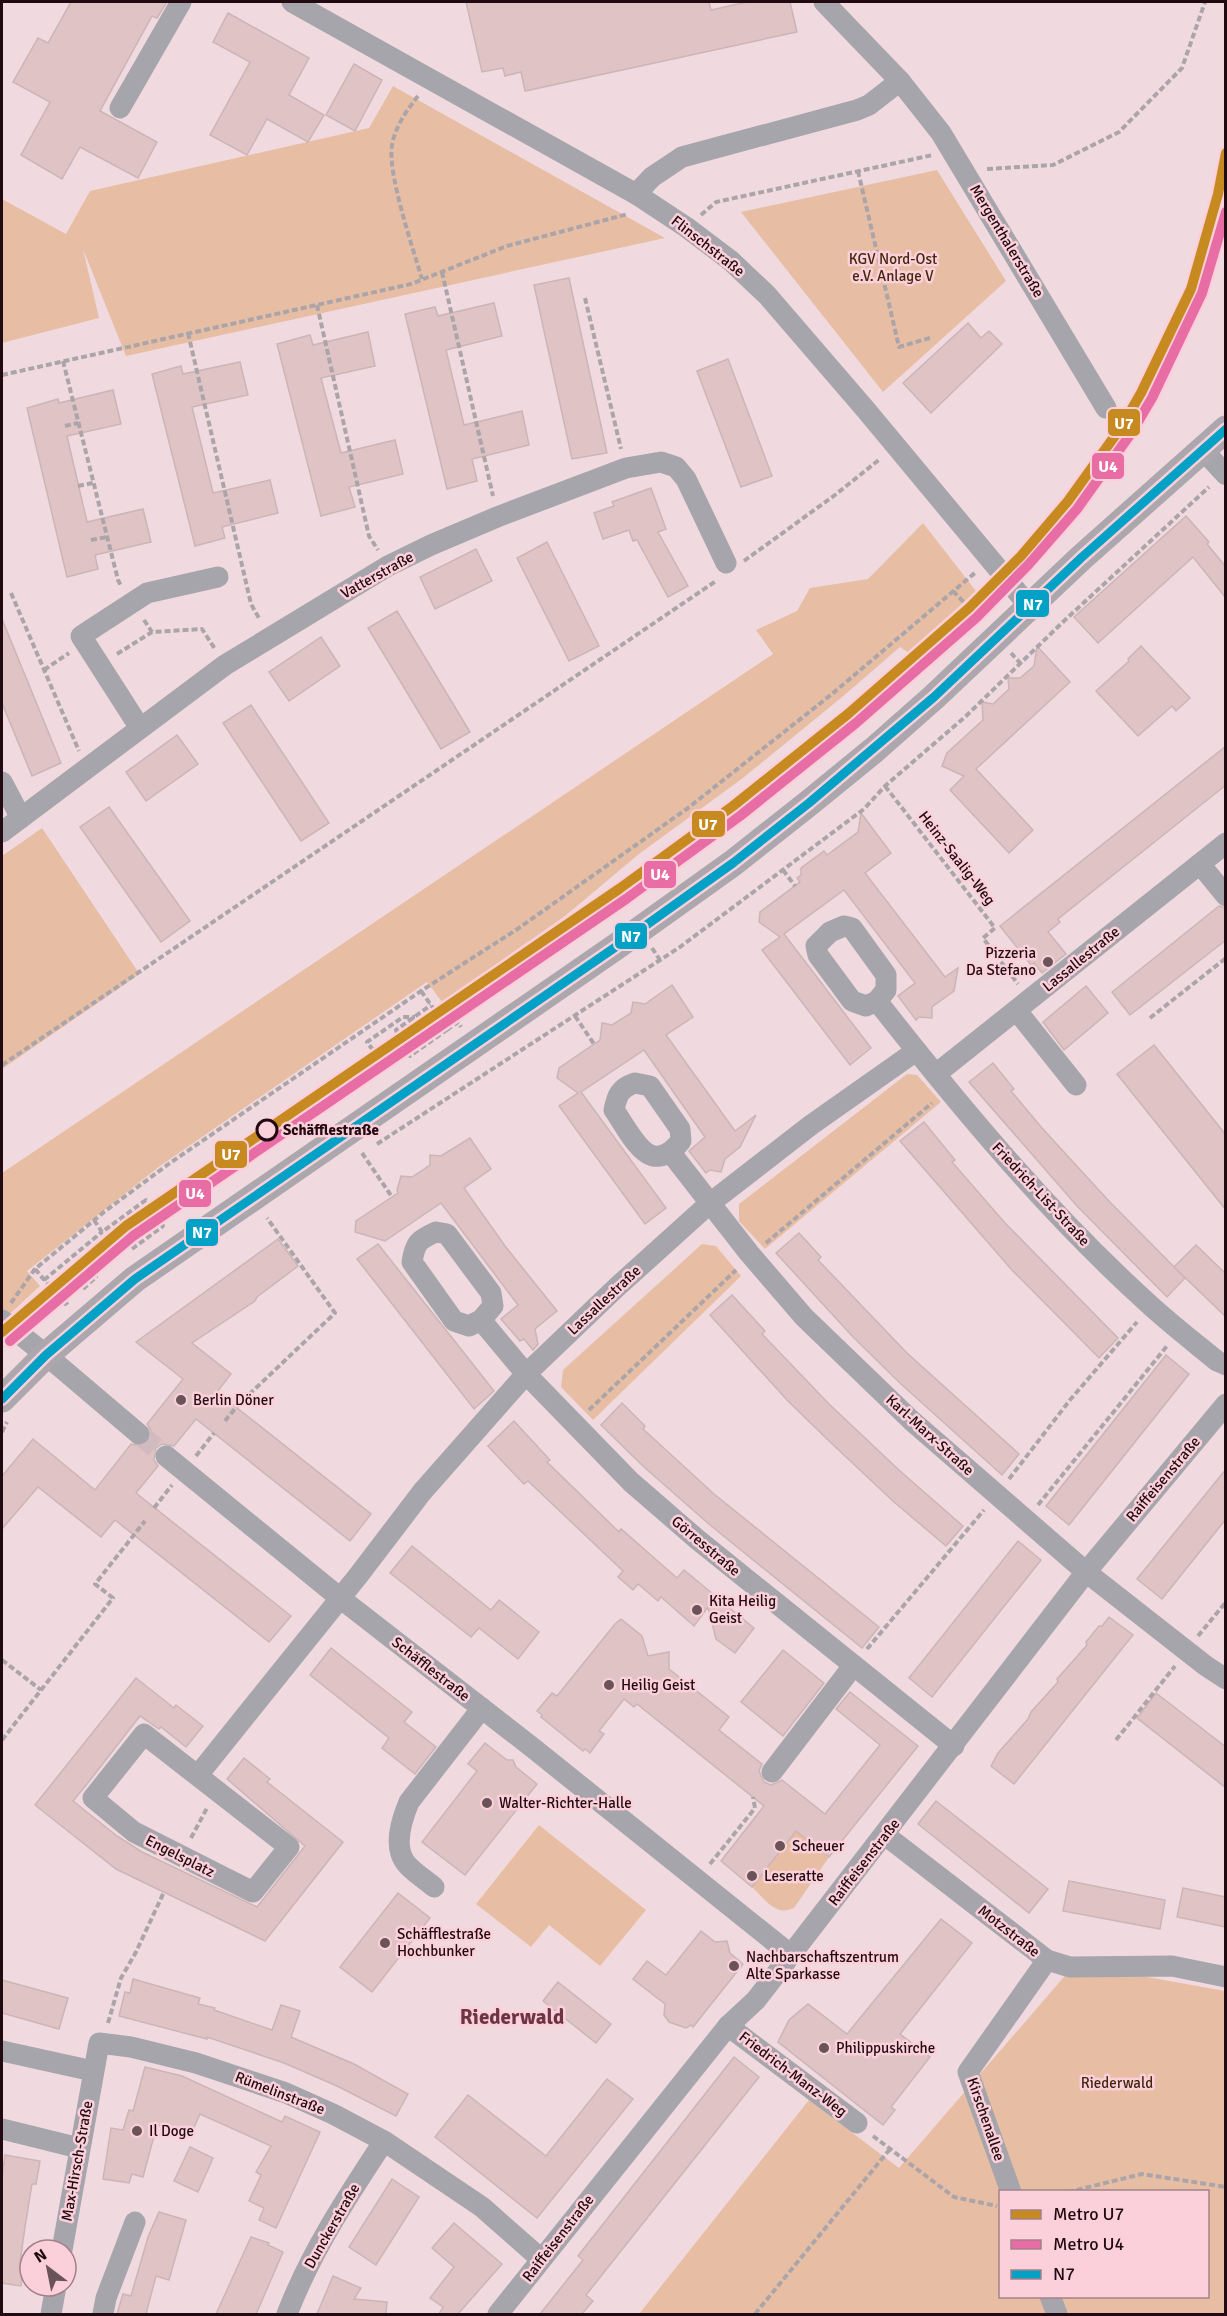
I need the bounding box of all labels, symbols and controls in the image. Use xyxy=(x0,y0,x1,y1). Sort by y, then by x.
street label: Mergenthalerstraße xyxy=(966,181,1048,301)
street label: Flinschstraße xyxy=(668,212,748,280)
park label: KGV Nord-Ost e.V. Anlage V xyxy=(849,250,937,285)
line badge: U7 xyxy=(1107,408,1141,437)
text: U7 xyxy=(1114,414,1134,434)
line badge: U4 xyxy=(1091,452,1125,480)
text: U4 xyxy=(1098,457,1118,477)
street label: Vatterstraße xyxy=(337,548,417,602)
line badge: N7 xyxy=(1015,589,1050,618)
text: N7 xyxy=(1023,595,1043,615)
street label: Heinz-Saalig-Weg xyxy=(915,807,999,909)
line badge: U7 xyxy=(691,810,726,838)
text: U7 xyxy=(698,815,718,835)
line badge: U4 xyxy=(643,860,677,889)
text: U4 xyxy=(650,865,670,885)
line badge: N7 xyxy=(614,922,648,950)
street label: Lassallestraße xyxy=(1039,923,1123,995)
text: N7 xyxy=(621,927,641,947)
place label: Pizzeria Da Stefano xyxy=(966,944,1036,979)
marker: Pizzeria Da Stefano xyxy=(1041,955,1055,969)
marker: Schäfflestraße xyxy=(256,1119,278,1141)
place label: Schäfflestraße xyxy=(283,1121,379,1139)
street label: Friedrich-List-Straße xyxy=(988,1138,1094,1250)
line badge: U7 xyxy=(214,1140,248,1169)
text: U7 xyxy=(221,1145,241,1165)
line badge: U4 xyxy=(178,1179,212,1208)
text: U4 xyxy=(185,1184,205,1204)
line badge: N7 xyxy=(185,1218,219,1247)
text: N7 xyxy=(192,1223,212,1243)
street label: Lassallestraße xyxy=(564,1261,644,1339)
place label: Berlin Döner xyxy=(193,1391,274,1409)
street label: Karl-Marx-Straße xyxy=(882,1391,978,1479)
marker: Berlin Döner xyxy=(174,1393,188,1407)
street label: Raiffeisenstraße xyxy=(1122,1433,1204,1525)
street label: Görresstraße xyxy=(668,1512,744,1580)
place label: Kita Heilig Geist xyxy=(709,1592,776,1627)
marker: Kita Heilig Geist xyxy=(690,1603,704,1617)
street label: Schäfflestraße xyxy=(388,1633,474,1705)
place label: Heilig Geist xyxy=(621,1676,695,1694)
marker: Heilig Geist xyxy=(602,1678,616,1692)
place label: Walter-Richter-Halle xyxy=(499,1794,632,1812)
marker: Walter-Richter-Halle xyxy=(480,1796,494,1810)
street label: Raiffeisenstraße xyxy=(824,1815,904,1909)
street label: Engelsplatz xyxy=(142,1831,218,1881)
place label: Scheuer xyxy=(792,1837,845,1855)
marker: Scheuer xyxy=(773,1839,787,1853)
place label: Leseratte xyxy=(764,1867,824,1885)
marker: Leseratte xyxy=(745,1869,759,1883)
street label: Motzstraße xyxy=(974,1901,1044,1961)
place label: Schäfflestraße Hochbunker xyxy=(397,1925,491,1960)
marker: Schäfflestraße Hochbunker xyxy=(378,1936,392,1950)
place label: Nachbarschaftszentrum Alte Sparkasse xyxy=(746,1948,899,1983)
marker: Nachbarschaftszentrum Alte Sparkasse xyxy=(727,1959,741,1973)
district label: Riederwald xyxy=(460,2004,564,2030)
street label: Friedrich-Manz-Weg xyxy=(736,2028,851,2120)
place label: Philippuskirche xyxy=(836,2039,935,2057)
marker: Philippuskirche xyxy=(817,2041,831,2055)
street label: Rümelinstraße xyxy=(233,2068,327,2118)
park label: Riederwald xyxy=(1081,2074,1153,2092)
street label: Kirschenallee xyxy=(963,2075,1009,2163)
street label: Max-Hirsch-Straße xyxy=(58,2099,96,2223)
place label: Il Doge xyxy=(149,2122,194,2140)
marker: Il Doge xyxy=(130,2124,144,2138)
street label: Dunckerstraße xyxy=(300,2180,364,2272)
legend xyxy=(999,2190,1209,2298)
street label: Raiffeisenstraße xyxy=(518,2191,598,2285)
text: Metro U7 xyxy=(1053,2203,1124,2225)
text: Metro U4 xyxy=(1053,2233,1124,2255)
north arrow xyxy=(18,2238,78,2298)
text: N xyxy=(31,2245,51,2268)
text: N7 xyxy=(1053,2263,1075,2285)

